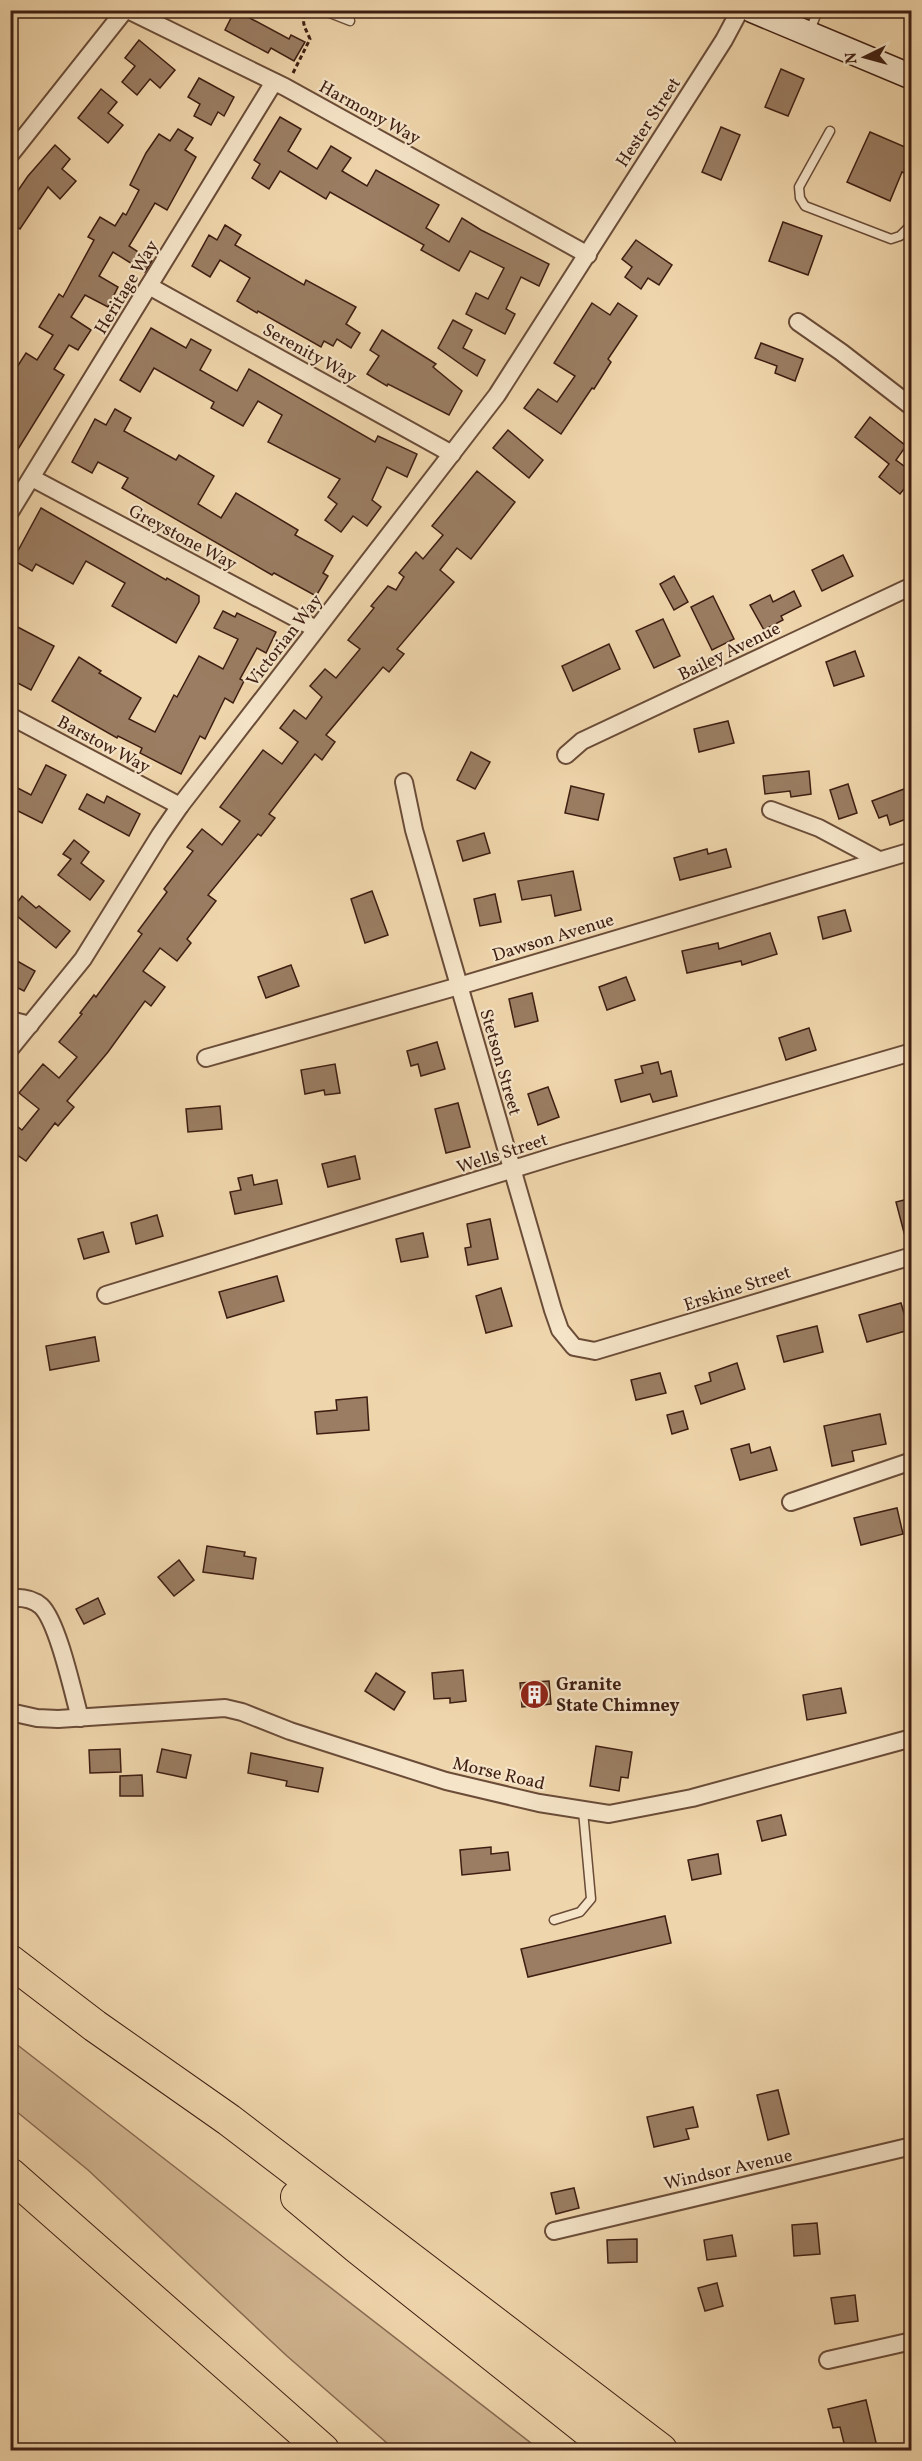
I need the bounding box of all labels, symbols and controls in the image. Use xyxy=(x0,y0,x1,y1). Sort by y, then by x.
north arrow xyxy=(835,27,895,87)
text: N xyxy=(841,51,864,65)
street label: Hester Street xyxy=(611,73,688,173)
street label: Harmony Way xyxy=(314,75,425,152)
street label: Heritage Way xyxy=(89,236,165,340)
street label: Serenity Way xyxy=(258,318,361,391)
street label: Greystone Way xyxy=(124,499,241,578)
street label: Victorian Way xyxy=(241,589,329,692)
street label: Bailey Avenue xyxy=(674,617,785,688)
street label: Barstow Way xyxy=(52,710,155,781)
street label: Dawson Avenue xyxy=(490,908,617,969)
street label: Stetson Street xyxy=(472,1006,527,1119)
street label: Wells Street xyxy=(454,1128,551,1181)
street label: Erskine Street xyxy=(681,1260,794,1319)
place label: Granite State Chimney xyxy=(556,1673,680,1719)
building icon: Granite State Chimney xyxy=(519,1678,551,1710)
street label: Morse Road xyxy=(450,1752,547,1797)
street label: Windsor Avenue xyxy=(662,2144,795,2197)

